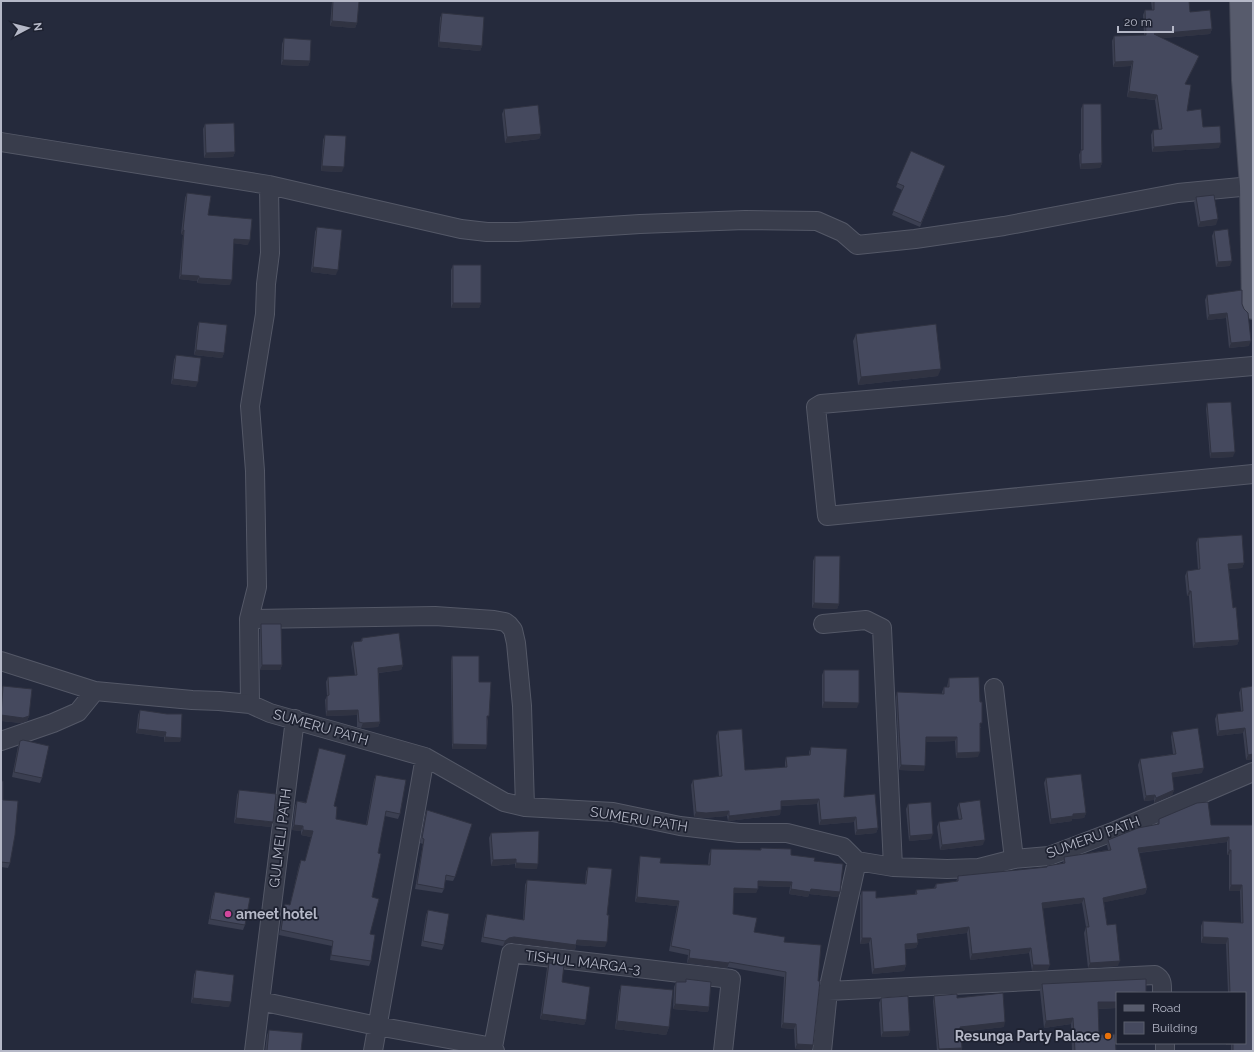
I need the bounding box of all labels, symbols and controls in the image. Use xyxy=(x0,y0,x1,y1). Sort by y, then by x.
north arrow xyxy=(8,8,48,48)
scale bar xyxy=(1118,8,1173,34)
text: 20 m xyxy=(1124,15,1152,29)
text: N xyxy=(30,22,44,32)
street label: SUMERU PATH xyxy=(271,706,371,748)
street label: GULMELI PATH xyxy=(266,787,294,889)
street label: SUMERU PATH xyxy=(589,803,689,835)
street label: SUMERU PATH xyxy=(1044,813,1142,861)
place label: ameet hotel xyxy=(236,906,318,922)
marker: ameet hotel xyxy=(223,909,233,919)
street label: TISHUL MARGA-3 xyxy=(524,947,642,977)
legend xyxy=(1116,992,1246,1044)
text: Road xyxy=(1152,1001,1181,1015)
text: Building xyxy=(1152,1021,1198,1035)
place label: Resunga Party Palace xyxy=(955,1028,1101,1044)
marker: Resunga Party Palace xyxy=(1103,1031,1113,1041)

